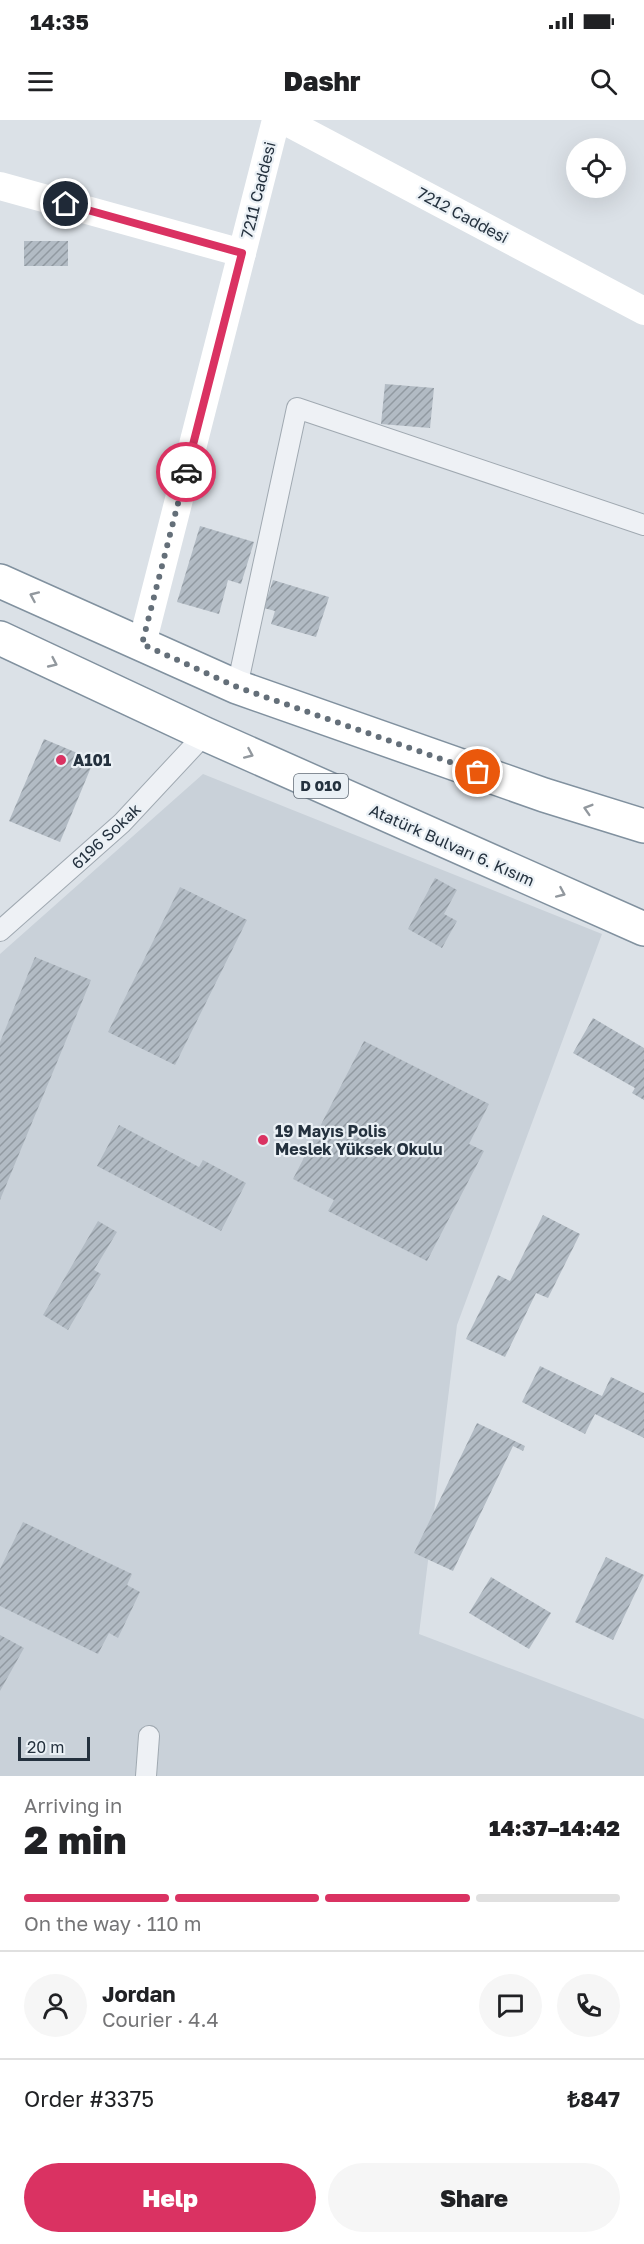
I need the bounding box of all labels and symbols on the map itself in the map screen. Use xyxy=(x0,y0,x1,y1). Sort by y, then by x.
street label: 7211 Caddesi xyxy=(236,140,280,240)
pin xyxy=(40,178,91,229)
street label: 7212 Caddesi xyxy=(414,183,512,247)
courier xyxy=(156,442,216,502)
one-way arrow xyxy=(29,592,40,604)
one-way arrow xyxy=(46,656,57,668)
pin xyxy=(452,746,503,797)
one-way arrow xyxy=(243,747,254,759)
place label: A101 xyxy=(73,750,111,770)
marker: A101 xyxy=(54,753,68,767)
road number: D 010 xyxy=(294,774,348,798)
street label: 6196 Sokak xyxy=(67,799,145,873)
street label: Atatürk Bulvarı 6. Kısım xyxy=(366,800,538,890)
one-way arrow xyxy=(583,804,594,816)
one-way arrow xyxy=(555,886,566,898)
place label: 19 Mayıs Polis Meslek Yüksek Okulu xyxy=(275,1121,442,1159)
marker: 19 Mayıs Polis Meslek Yüksek Okulu xyxy=(256,1133,270,1147)
scale bar xyxy=(18,1734,90,1762)

